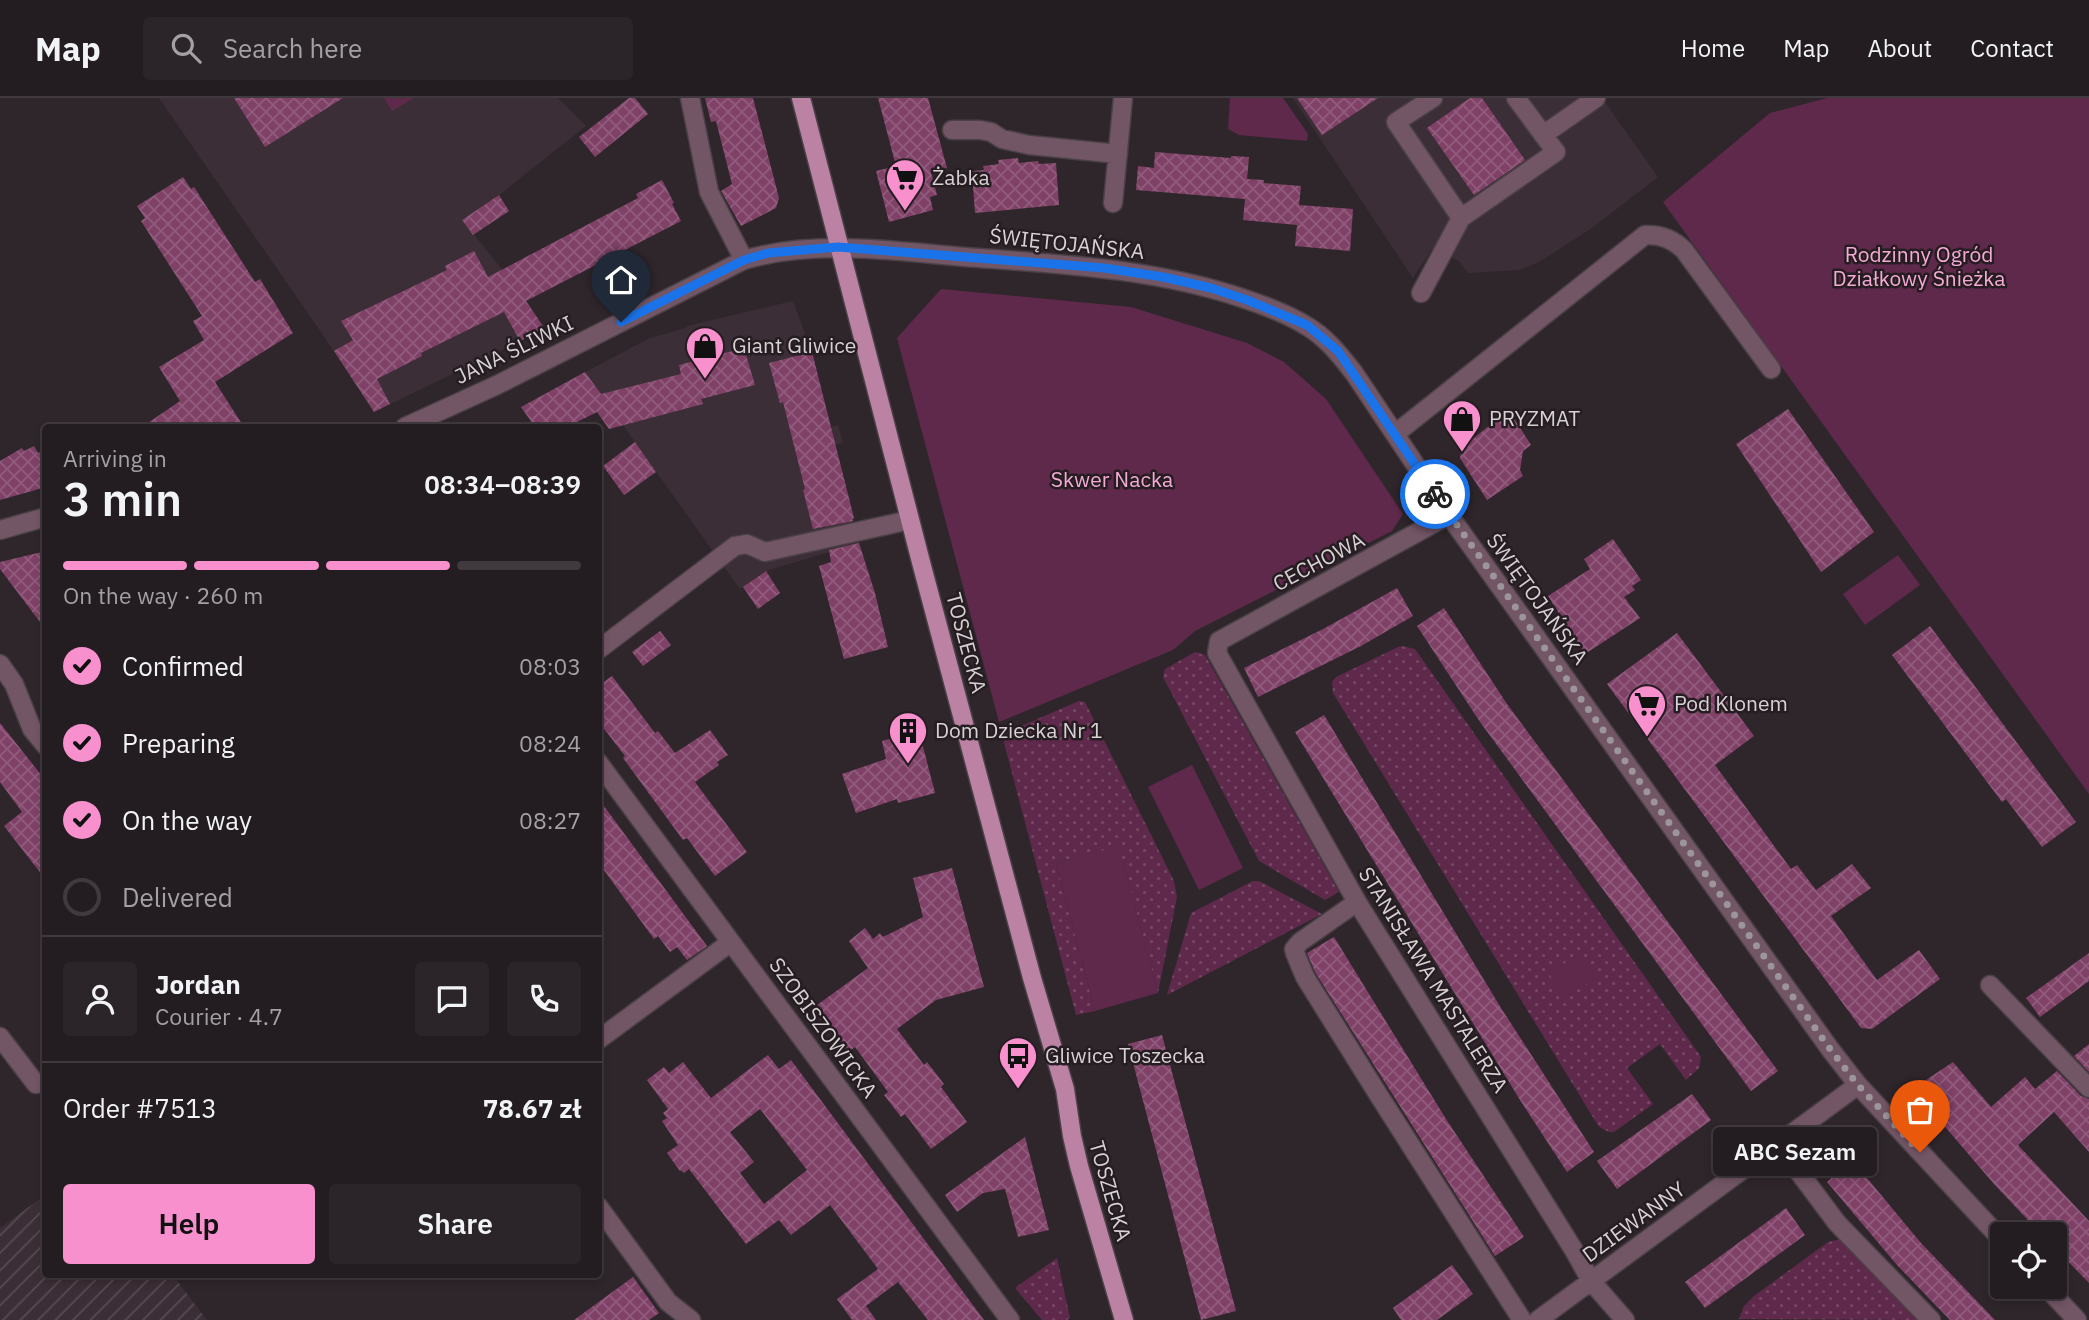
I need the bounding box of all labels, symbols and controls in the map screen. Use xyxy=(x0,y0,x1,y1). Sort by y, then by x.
search box xyxy=(143,17,633,80)
text: Map xyxy=(35,27,101,70)
icon: search xyxy=(167,29,205,67)
text: Search here xyxy=(223,31,362,65)
text: Home xyxy=(1681,32,1745,64)
text: Map xyxy=(1783,32,1829,64)
text: About xyxy=(1867,32,1932,64)
text: Contact xyxy=(1970,32,2054,64)
supermarket icon: Żabka xyxy=(884,157,926,212)
place label: Żabka xyxy=(932,163,990,191)
street label: ŚWIĘTOJAŃSKA xyxy=(988,221,1146,265)
park label: Rodzinny Ogród Działkowy Śnieżka xyxy=(1833,240,2005,292)
pin xyxy=(591,250,651,322)
icon: home xyxy=(602,261,640,299)
street label: JANA ŚLIWKI xyxy=(450,308,578,390)
shop icon: Giant Gliwice xyxy=(684,325,726,380)
place label: Giant Gliwice xyxy=(732,331,856,359)
shop icon: PRYZMAT xyxy=(1441,398,1483,453)
place label: PRYZMAT xyxy=(1489,404,1580,432)
text: Arriving in xyxy=(63,443,167,473)
courier xyxy=(1400,459,1470,529)
park label: Skwer Nacka xyxy=(1051,465,1173,493)
text: 08:34–08:39 xyxy=(424,467,581,501)
text: 3 min xyxy=(63,469,182,529)
icon: bike xyxy=(1416,475,1454,513)
street label: CECHOWA xyxy=(1268,525,1369,597)
street label: ŚWIĘTOJAŃSKA xyxy=(1481,527,1595,670)
text: On the way · 260 m xyxy=(63,580,263,610)
street label: TOSZECKA xyxy=(940,589,994,696)
icon: check xyxy=(63,647,101,685)
text: Confirmed xyxy=(122,649,244,683)
text: 08:03 xyxy=(519,651,581,681)
supermarket icon: Pod Klonem xyxy=(1626,683,1668,738)
place label: Pod Klonem xyxy=(1674,689,1788,717)
building icon: Dom Dziecka Nr 1 xyxy=(887,710,929,765)
place label: Dom Dziecka Nr 1 xyxy=(935,716,1103,744)
icon: check xyxy=(63,724,101,762)
text: Preparing xyxy=(122,726,235,760)
text: 08:24 xyxy=(519,728,581,758)
icon: check xyxy=(63,801,101,839)
text: On the way xyxy=(122,803,252,837)
text: 08:27 xyxy=(519,805,581,835)
street label: STANISŁAWA MASTALERZA xyxy=(1353,861,1515,1098)
text: Delivered xyxy=(122,880,233,914)
street label: SZOBISZOWICKA xyxy=(763,952,884,1103)
button: person xyxy=(63,962,137,1036)
button: chat xyxy=(415,962,489,1036)
button: phone xyxy=(507,962,581,1036)
text: Jordan xyxy=(155,967,241,1001)
text: Courier · 4.7 xyxy=(155,1001,283,1031)
bus stop icon: Gliwice Toszecka xyxy=(997,1035,1039,1090)
place label: Gliwice Toszecka xyxy=(1045,1041,1205,1069)
pin xyxy=(1890,1080,1950,1152)
text: Order #7513 xyxy=(63,1091,217,1125)
text: 78.67 zł xyxy=(483,1091,581,1125)
icon: bag xyxy=(1901,1091,1939,1129)
callout: ABC Sezam xyxy=(1714,1128,1878,1176)
text: ABC Sezam xyxy=(1734,1136,1856,1166)
street label: TOSZECKA xyxy=(1083,1137,1139,1244)
street label: DZIEWANNY xyxy=(1576,1174,1691,1268)
button: Help xyxy=(63,1184,315,1264)
button: Share xyxy=(329,1184,581,1264)
map controls xyxy=(1990,1222,2067,1299)
button: locate xyxy=(1990,1222,2067,1299)

